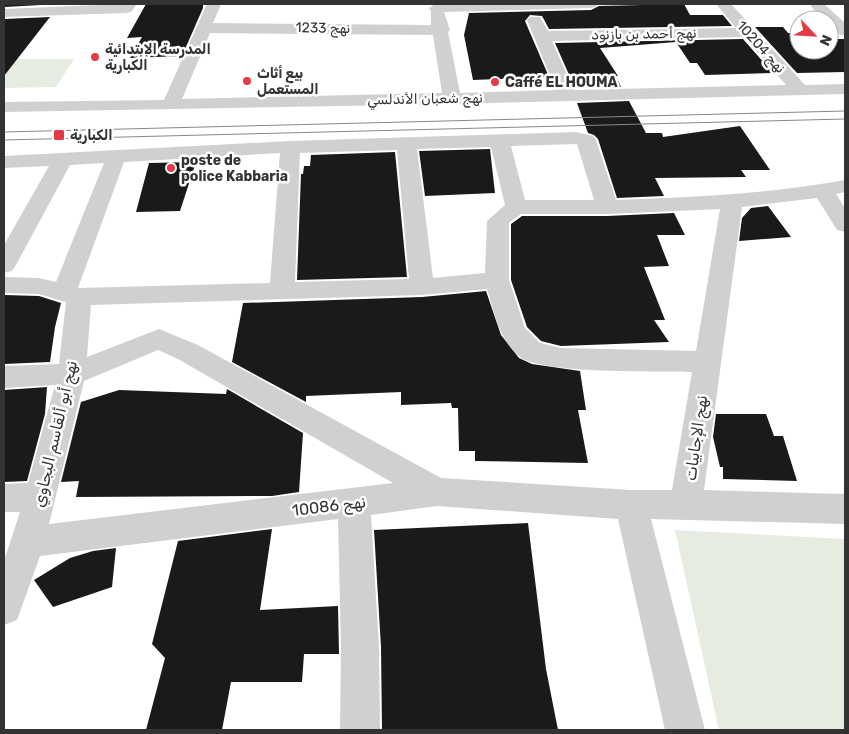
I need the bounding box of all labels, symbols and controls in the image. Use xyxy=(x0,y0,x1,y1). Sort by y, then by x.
north arrow xyxy=(789,10,839,60)
street label: نهج 10204 xyxy=(732,17,789,78)
street label: نهج 1233 xyxy=(295,19,351,39)
street label: نهج أحمد بن بازنود xyxy=(591,25,697,45)
text: N xyxy=(815,32,835,48)
place label: المدرسة الإبتدائية الكبارية xyxy=(105,41,211,74)
marker: المدرسة الإبتدائية الكبارية xyxy=(89,51,101,63)
place label: بيع أثاث المستعمل xyxy=(257,65,319,98)
place label: Caffé EL HOUMA xyxy=(505,74,618,91)
marker: بيع أثاث المستعمل xyxy=(241,75,253,87)
marker: Caffé EL HOUMA xyxy=(489,76,501,88)
street label: نهج شعبان الأندلسي xyxy=(367,89,483,111)
place label: الكبارية xyxy=(70,127,113,144)
marker: الكبارية xyxy=(52,128,66,142)
place label: poste de police Kabbaria xyxy=(181,152,288,185)
marker: poste de police Kabbaria xyxy=(165,162,177,174)
street label: نهج أبو ألقاسم البجاوي xyxy=(29,359,83,510)
street label: نهج الإجابيات xyxy=(681,394,713,482)
street label: نهج 10086 xyxy=(291,492,367,522)

